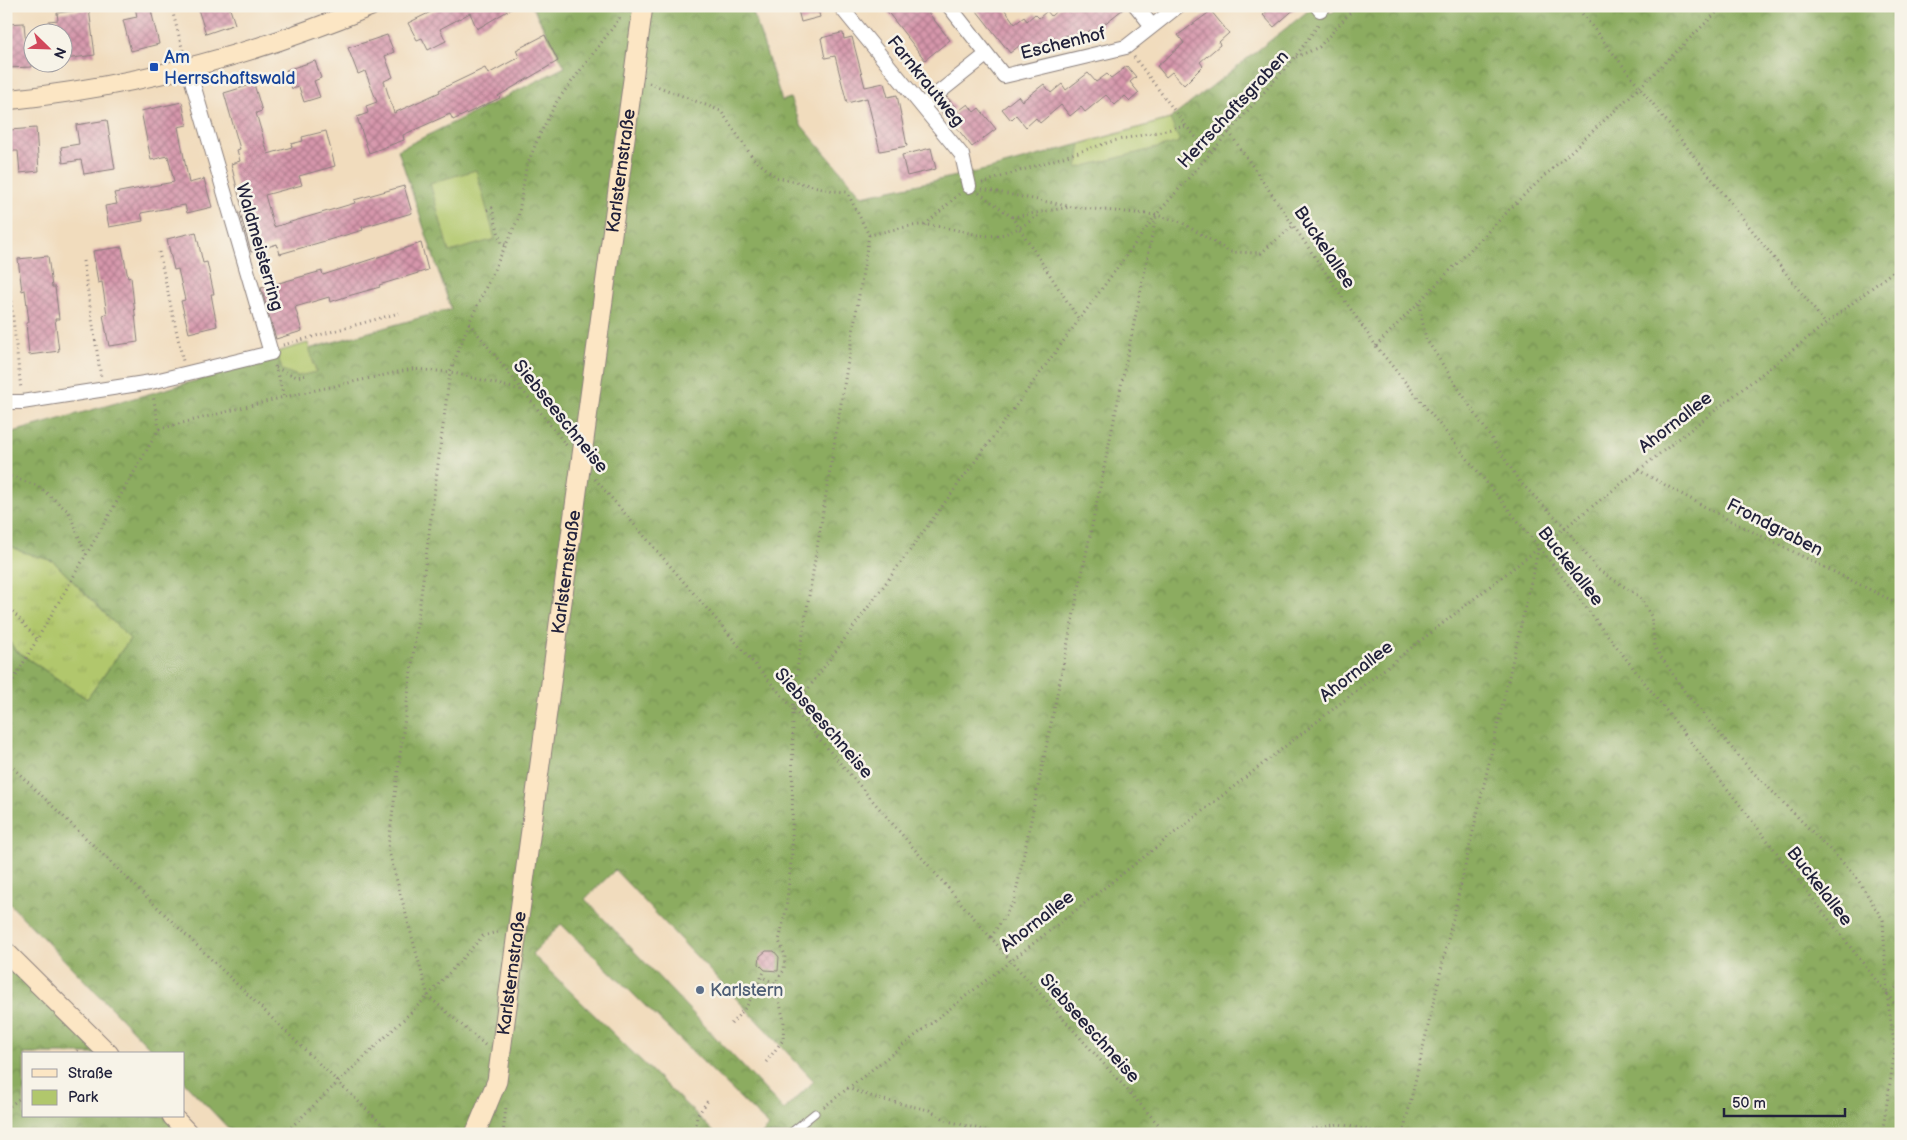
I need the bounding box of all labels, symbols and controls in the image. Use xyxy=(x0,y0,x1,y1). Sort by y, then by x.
north arrow xyxy=(22,22,72,72)
street label: Eschenhof xyxy=(1018,23,1108,64)
street label: Farnkrautweg xyxy=(883,32,969,131)
text: N xyxy=(50,45,69,61)
street label: Herrschaftsgraben xyxy=(1174,46,1293,172)
place label: Am Herrschaftswald xyxy=(164,47,296,89)
marker: Am Herrschaftswald xyxy=(148,61,160,73)
street label: Karlsternstraße xyxy=(602,107,640,234)
street label: Waldmeisterring xyxy=(231,181,288,313)
street label: Buckelallee xyxy=(1289,202,1360,293)
street label: Siebseeschneise xyxy=(509,356,613,477)
street label: Ahornallee xyxy=(1634,387,1716,458)
street label: Frondgraben xyxy=(1723,494,1826,561)
street label: Karlsternstraße xyxy=(548,508,585,635)
street label: Buckelallee xyxy=(1533,523,1608,610)
street label: Ahornallee xyxy=(1315,636,1397,707)
street label: Siebseeschneise xyxy=(770,664,877,783)
street label: Buckelallee xyxy=(1782,843,1857,930)
street label: Ahornallee xyxy=(996,886,1078,957)
street label: Karlsternstraße xyxy=(493,910,531,1037)
street label: Siebseeschneise xyxy=(1035,970,1144,1087)
place label: Karlstern xyxy=(710,980,783,1001)
marker: Karlstern xyxy=(694,984,706,996)
legend xyxy=(22,1052,185,1118)
text: Straße xyxy=(68,1064,113,1083)
scale bar xyxy=(1724,1085,1846,1117)
text: Park xyxy=(68,1088,99,1107)
text: 50 m xyxy=(1732,1094,1766,1113)

